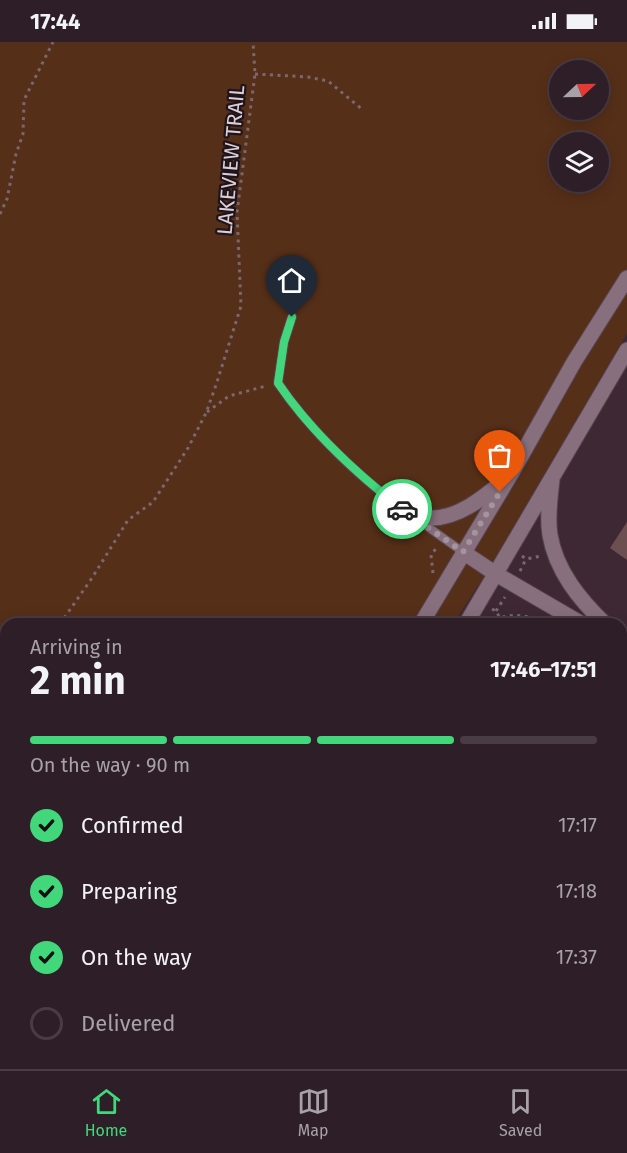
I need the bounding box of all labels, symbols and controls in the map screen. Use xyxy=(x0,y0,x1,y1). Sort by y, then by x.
text: 17:44 xyxy=(30,8,81,35)
north arrow xyxy=(549,60,609,120)
map controls xyxy=(549,60,609,192)
street label: LAKEVIEW TRAIL xyxy=(211,83,251,236)
button: layers xyxy=(549,132,609,192)
pin xyxy=(266,255,317,317)
icon: home xyxy=(275,264,308,297)
pin xyxy=(474,430,525,492)
icon: bag xyxy=(483,439,516,472)
courier xyxy=(372,479,432,539)
icon: car xyxy=(386,493,419,526)
text: Arriving in xyxy=(30,635,123,659)
text: 17:46–17:51 xyxy=(490,656,597,683)
text: 2 min xyxy=(30,658,126,704)
text: On the way · 90 m xyxy=(30,753,190,777)
icon: check xyxy=(30,809,63,842)
text: Confirmed xyxy=(81,812,184,839)
text: 17:17 xyxy=(558,813,597,837)
icon: check xyxy=(30,875,63,908)
text: Preparing xyxy=(81,878,177,905)
text: 17:18 xyxy=(556,879,597,903)
icon: check xyxy=(30,941,63,974)
text: On the way xyxy=(81,944,192,971)
text: 17:37 xyxy=(556,945,597,969)
text: Delivered xyxy=(81,1010,176,1037)
tab: Home xyxy=(85,1085,127,1140)
tab: Map xyxy=(297,1085,330,1140)
tab: Saved xyxy=(499,1085,542,1140)

